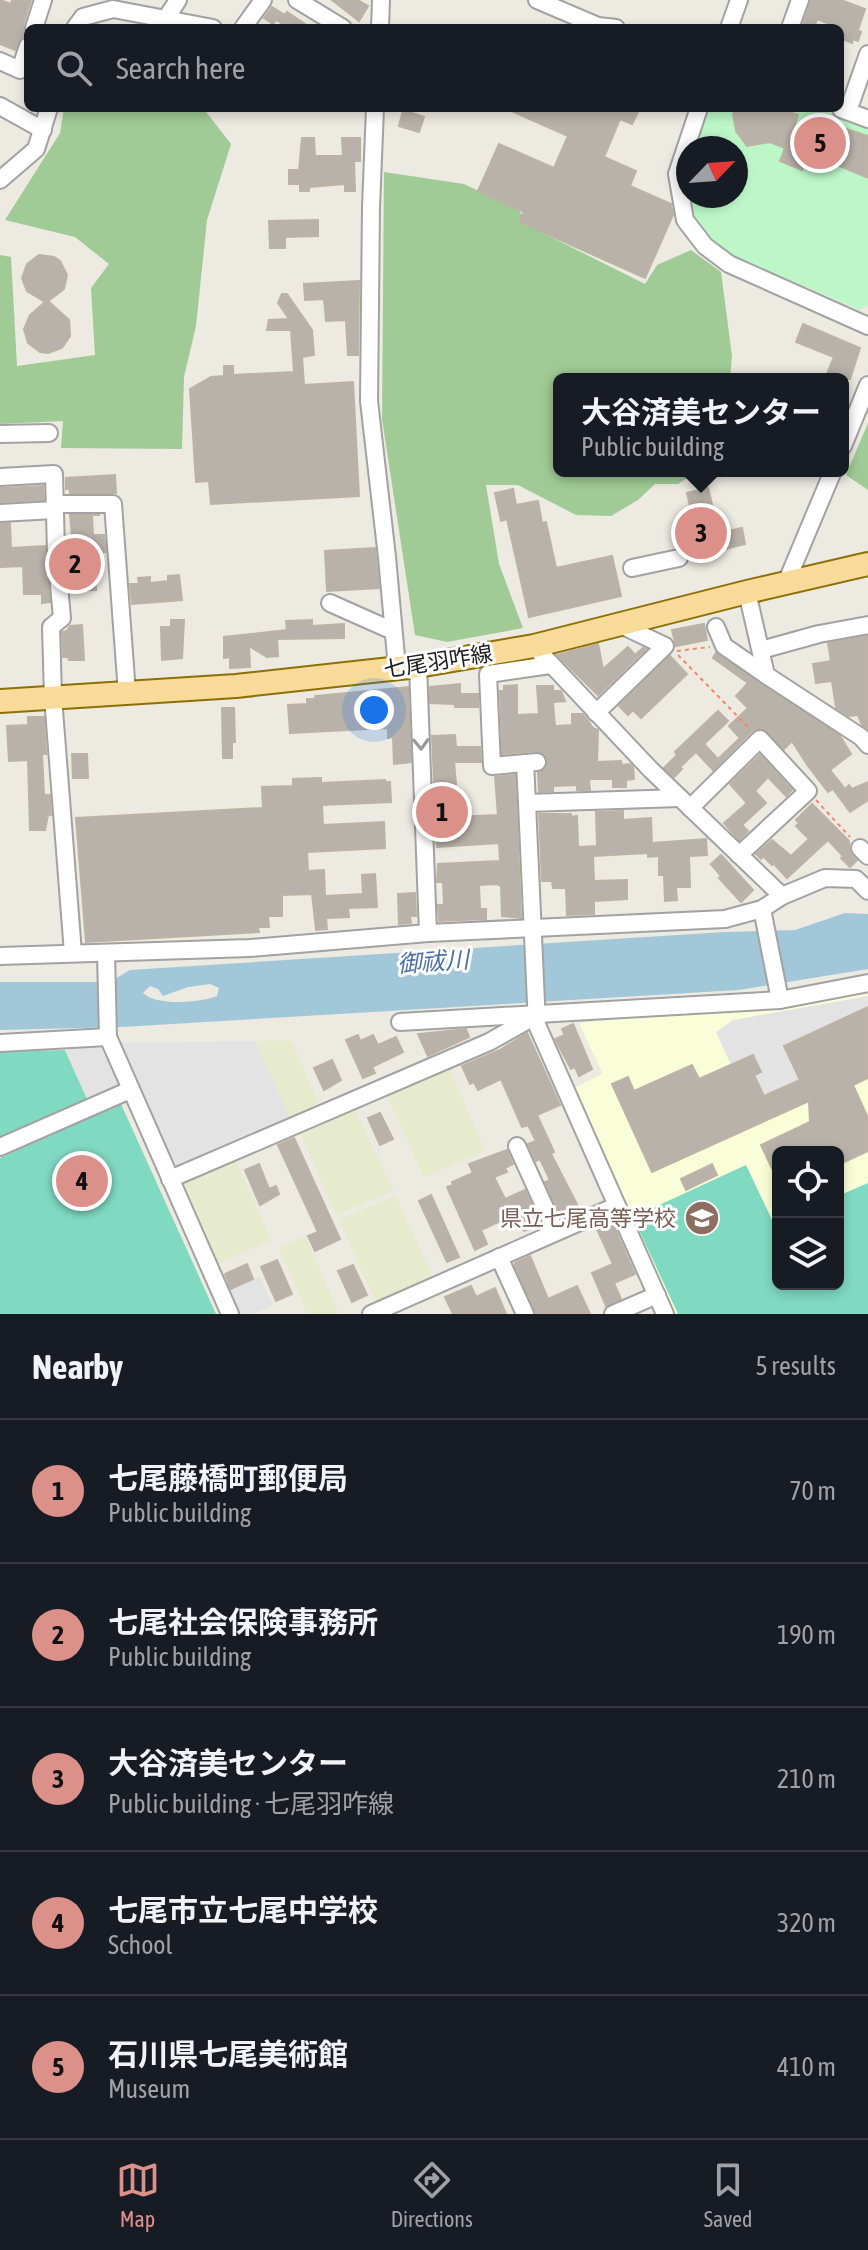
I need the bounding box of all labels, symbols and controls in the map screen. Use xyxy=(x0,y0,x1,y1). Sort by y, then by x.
search box xyxy=(24,24,844,112)
icon: search xyxy=(52,46,96,90)
text: Search here xyxy=(116,51,245,85)
pin: 5 xyxy=(794,113,846,173)
north arrow xyxy=(676,136,748,208)
popup xyxy=(553,373,849,477)
text: 大谷済美センター xyxy=(581,395,821,429)
text: Public building xyxy=(581,432,724,462)
pin: 3 xyxy=(675,503,727,563)
pin: 2 xyxy=(49,534,101,594)
street label: 七尾羽咋線 xyxy=(382,640,494,682)
your location xyxy=(354,690,394,730)
one-way arrow xyxy=(413,738,430,751)
pin: 1 xyxy=(416,782,468,842)
water label: 御祓川 xyxy=(396,945,473,977)
map controls xyxy=(772,1146,844,1290)
button: locate xyxy=(772,1146,844,1218)
pin: 4 xyxy=(56,1151,108,1211)
school or university icon: 県立七尾高等学校 xyxy=(683,1199,721,1237)
place label: 県立七尾高等学校 xyxy=(500,1205,676,1231)
button: layers xyxy=(772,1218,844,1290)
text: Nearby xyxy=(32,1347,123,1386)
text: 5 results xyxy=(755,1351,836,1381)
text: 七尾藤橋町郵便局 xyxy=(108,1461,348,1495)
text: 1 xyxy=(52,1476,64,1506)
text: 70 m xyxy=(789,1476,836,1506)
text: Public building xyxy=(108,1498,251,1528)
text: 七尾社会保険事務所 xyxy=(108,1605,378,1639)
text: 2 xyxy=(52,1620,64,1650)
text: 190 m xyxy=(777,1620,836,1650)
text: Public building xyxy=(108,1642,251,1672)
text: 大谷済美センター xyxy=(108,1746,348,1780)
text: 3 xyxy=(52,1764,64,1794)
text: 210 m xyxy=(777,1764,836,1794)
text: Public building · 七尾羽咋線 xyxy=(108,1789,394,1819)
text: 七尾市立七尾中学校 xyxy=(108,1893,378,1927)
text: 4 xyxy=(52,1908,64,1938)
text: 320 m xyxy=(777,1908,836,1938)
text: School xyxy=(108,1930,172,1960)
text: 石川県七尾美術館 xyxy=(108,2037,348,2071)
text: 5 xyxy=(52,2052,64,2082)
text: 410 m xyxy=(777,2052,836,2082)
text: Museum xyxy=(108,2074,190,2104)
tab: Map xyxy=(116,2158,160,2232)
tab: Directions xyxy=(391,2158,473,2232)
tab: Saved xyxy=(704,2158,752,2232)

